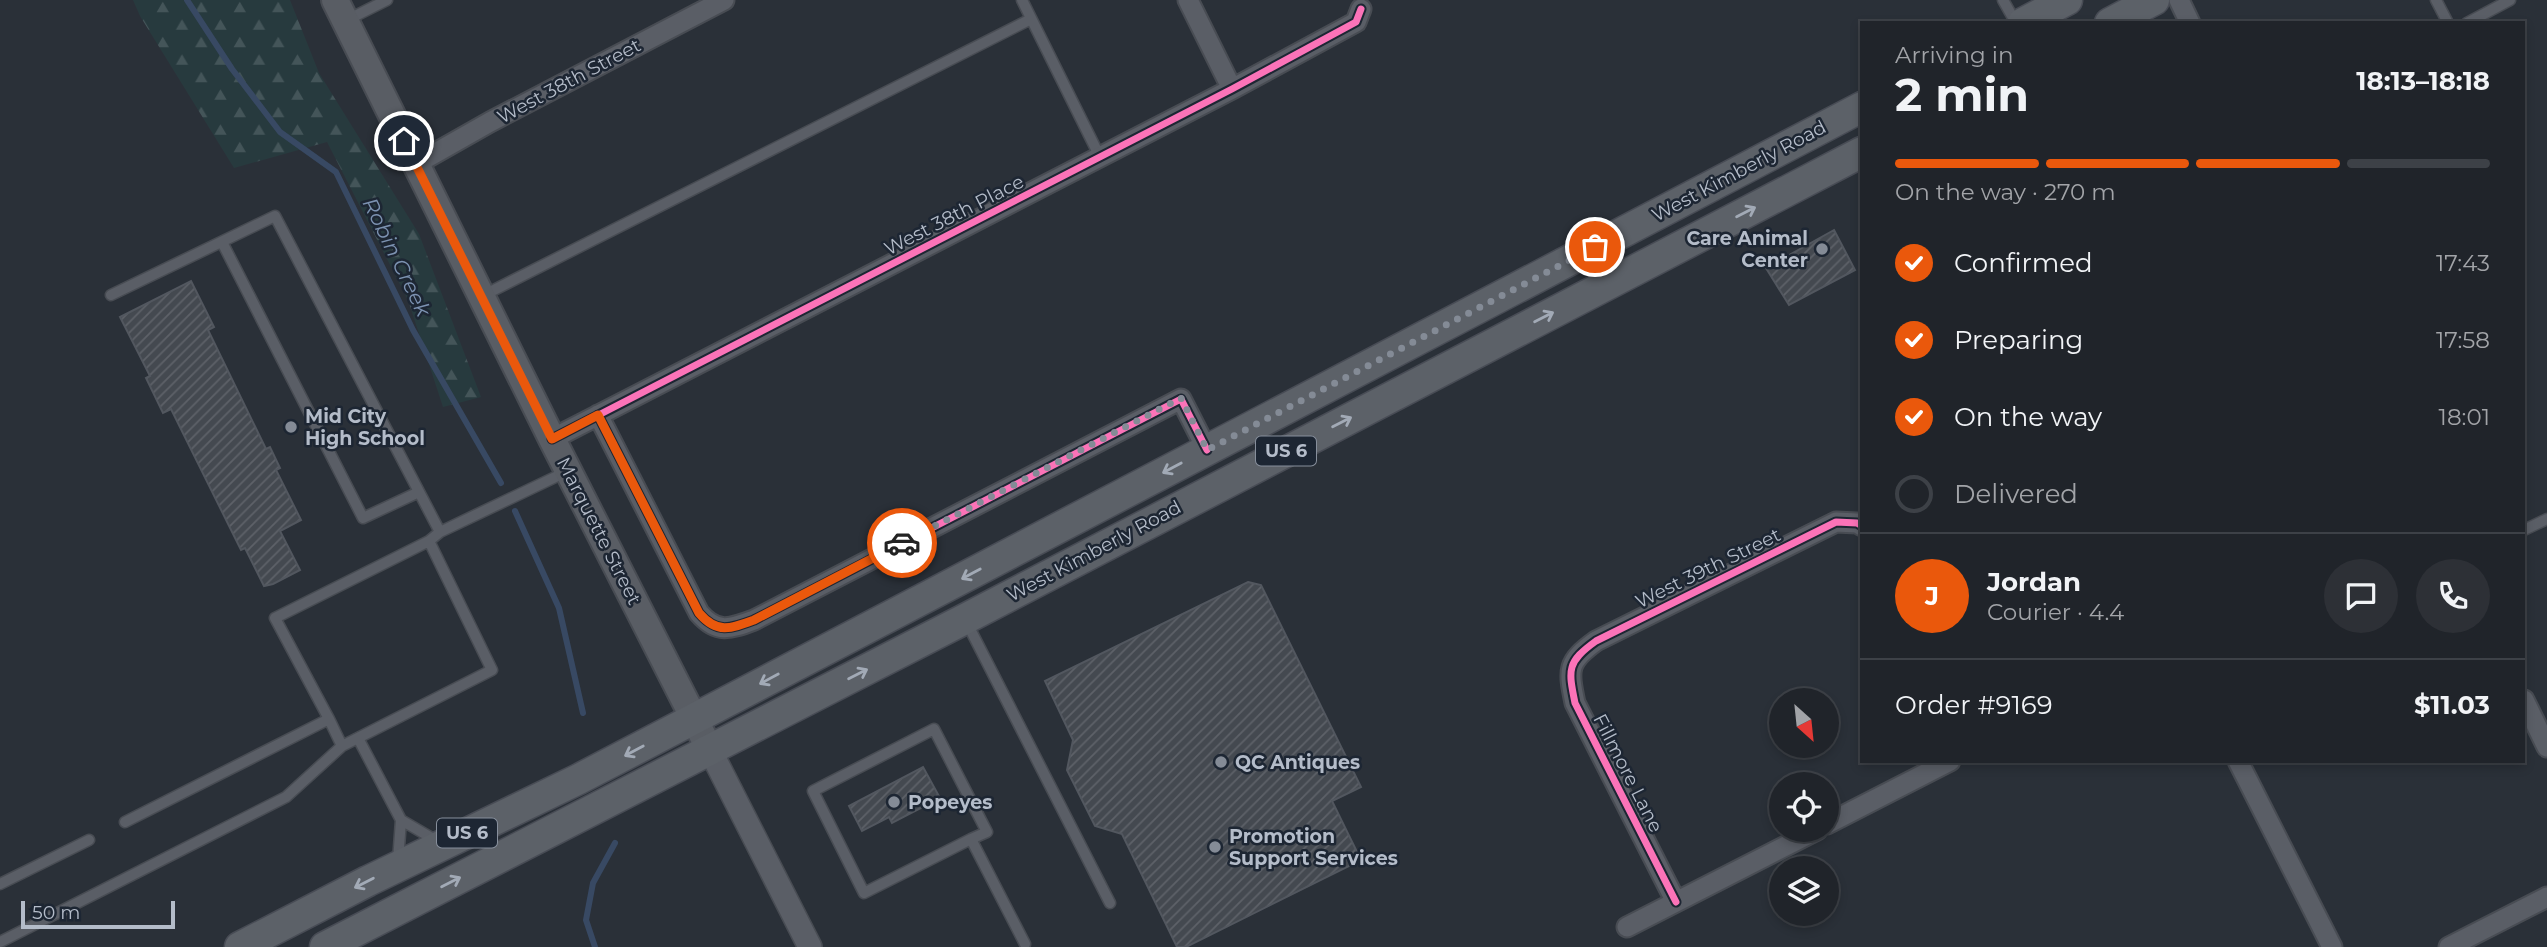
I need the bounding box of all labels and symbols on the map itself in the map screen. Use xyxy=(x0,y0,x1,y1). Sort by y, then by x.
street label: West 38th Street xyxy=(493,33,645,129)
pin xyxy=(374,111,434,171)
street label: West Kimberly Road xyxy=(1648,115,1830,227)
street label: West 38th Place xyxy=(880,170,1028,260)
water label: Robin Creek xyxy=(357,194,437,322)
one-way arrow xyxy=(1735,205,1756,218)
pin xyxy=(1565,217,1625,277)
place label: Care Animal Center xyxy=(1686,227,1808,272)
marker: Care Animal Center xyxy=(1814,241,1830,257)
one-way arrow xyxy=(1533,309,1554,323)
place label: Mid City High School xyxy=(305,405,425,450)
one-way arrow xyxy=(1331,414,1352,428)
marker: Mid City High School xyxy=(283,419,299,435)
road number: US 6 xyxy=(1256,436,1316,466)
street label: Marquette Street xyxy=(552,453,646,609)
one-way arrow xyxy=(1162,462,1183,476)
street label: West Kimberly Road xyxy=(1003,495,1185,607)
courier xyxy=(867,508,937,578)
street label: West 39th Street xyxy=(1632,523,1785,613)
one-way arrow xyxy=(961,567,981,581)
one-way arrow xyxy=(847,667,868,680)
one-way arrow xyxy=(759,673,780,687)
north arrow xyxy=(1769,688,1839,758)
street label: Fillmore Lane xyxy=(1588,710,1668,836)
one-way arrow xyxy=(624,744,644,758)
place label: QC Antiques xyxy=(1235,751,1360,774)
marker: QC Antiques xyxy=(1213,754,1229,770)
place label: Popeyes xyxy=(908,791,992,814)
marker: Popeyes xyxy=(886,794,902,810)
road number: US 6 xyxy=(437,818,497,848)
place label: Promotion Support Services xyxy=(1229,825,1398,870)
marker: Promotion Support Services xyxy=(1207,839,1223,855)
one-way arrow xyxy=(440,875,461,889)
one-way arrow xyxy=(354,877,374,891)
scale bar xyxy=(21,898,175,930)

